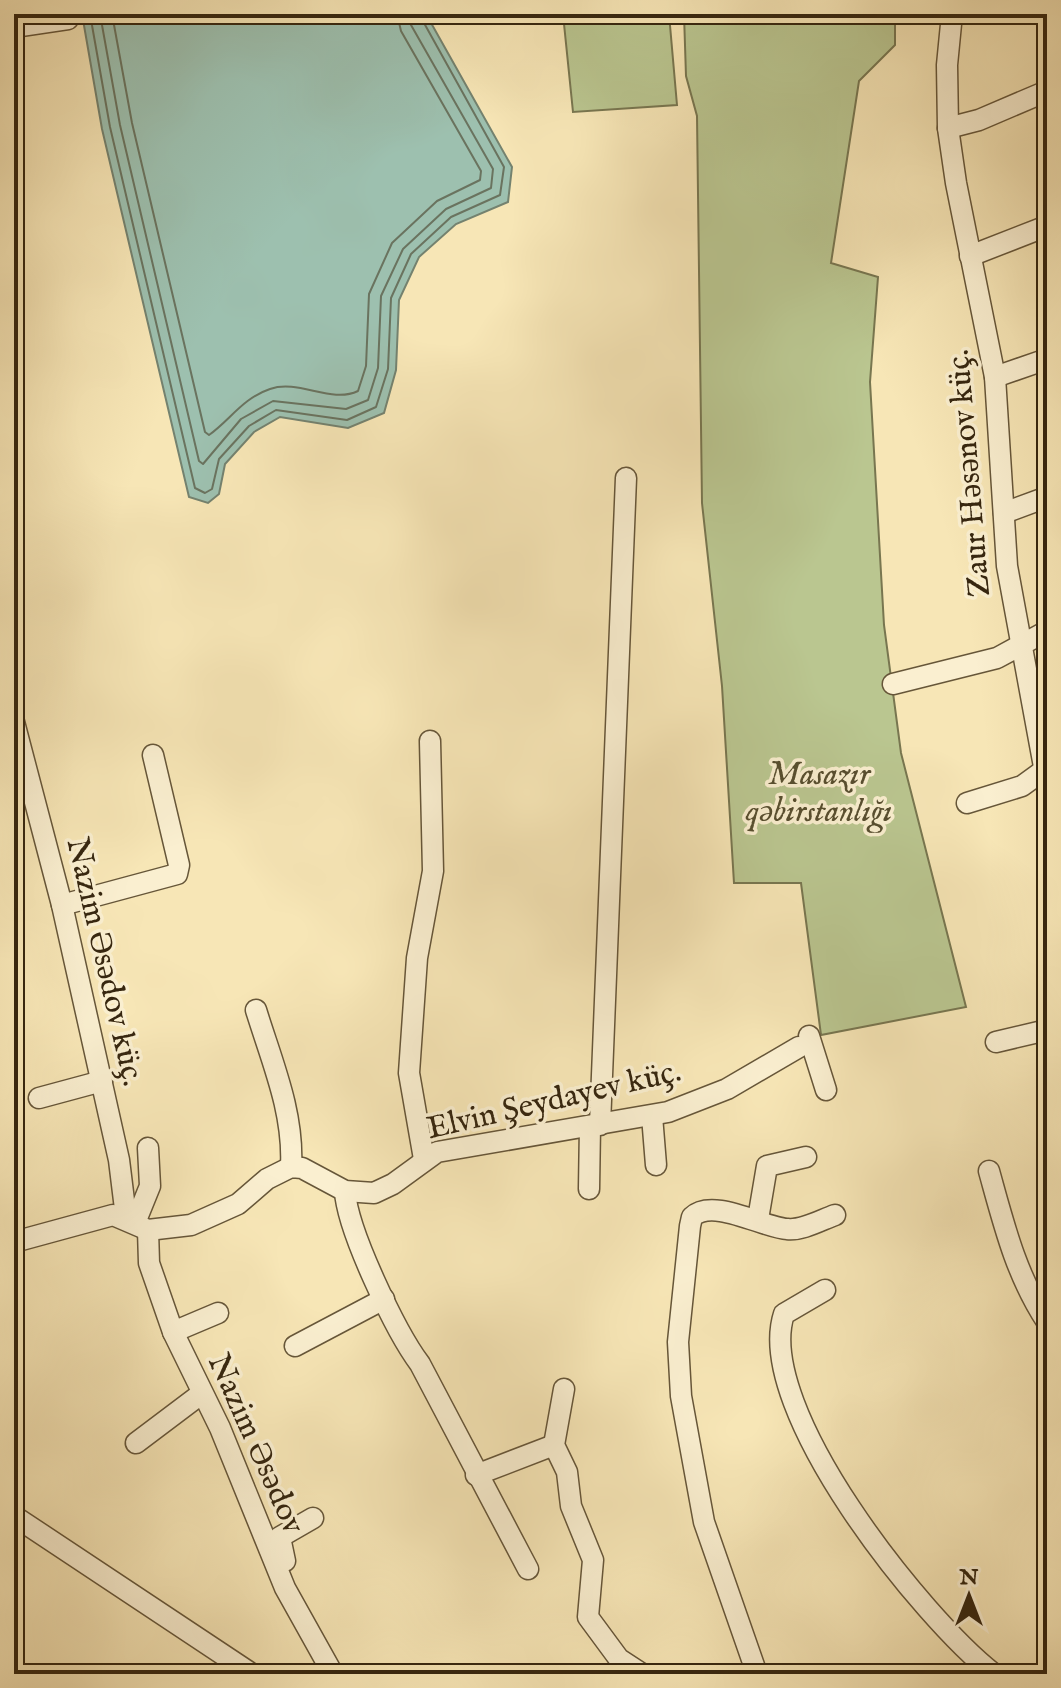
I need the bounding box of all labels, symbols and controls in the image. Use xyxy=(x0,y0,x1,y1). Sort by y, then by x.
street label: Zaur Həsənov küç. xyxy=(939,348,1001,598)
park label: Masazır qəbirstanlığı xyxy=(745,755,892,833)
street label: Nazim Əsədov küç. xyxy=(55,834,153,1090)
street label: Elvin Şeydayev küç. xyxy=(423,1052,685,1150)
street label: Nazim Əsədov xyxy=(197,1348,313,1541)
north arrow xyxy=(929,1556,1009,1636)
text: N xyxy=(958,1564,979,1592)

